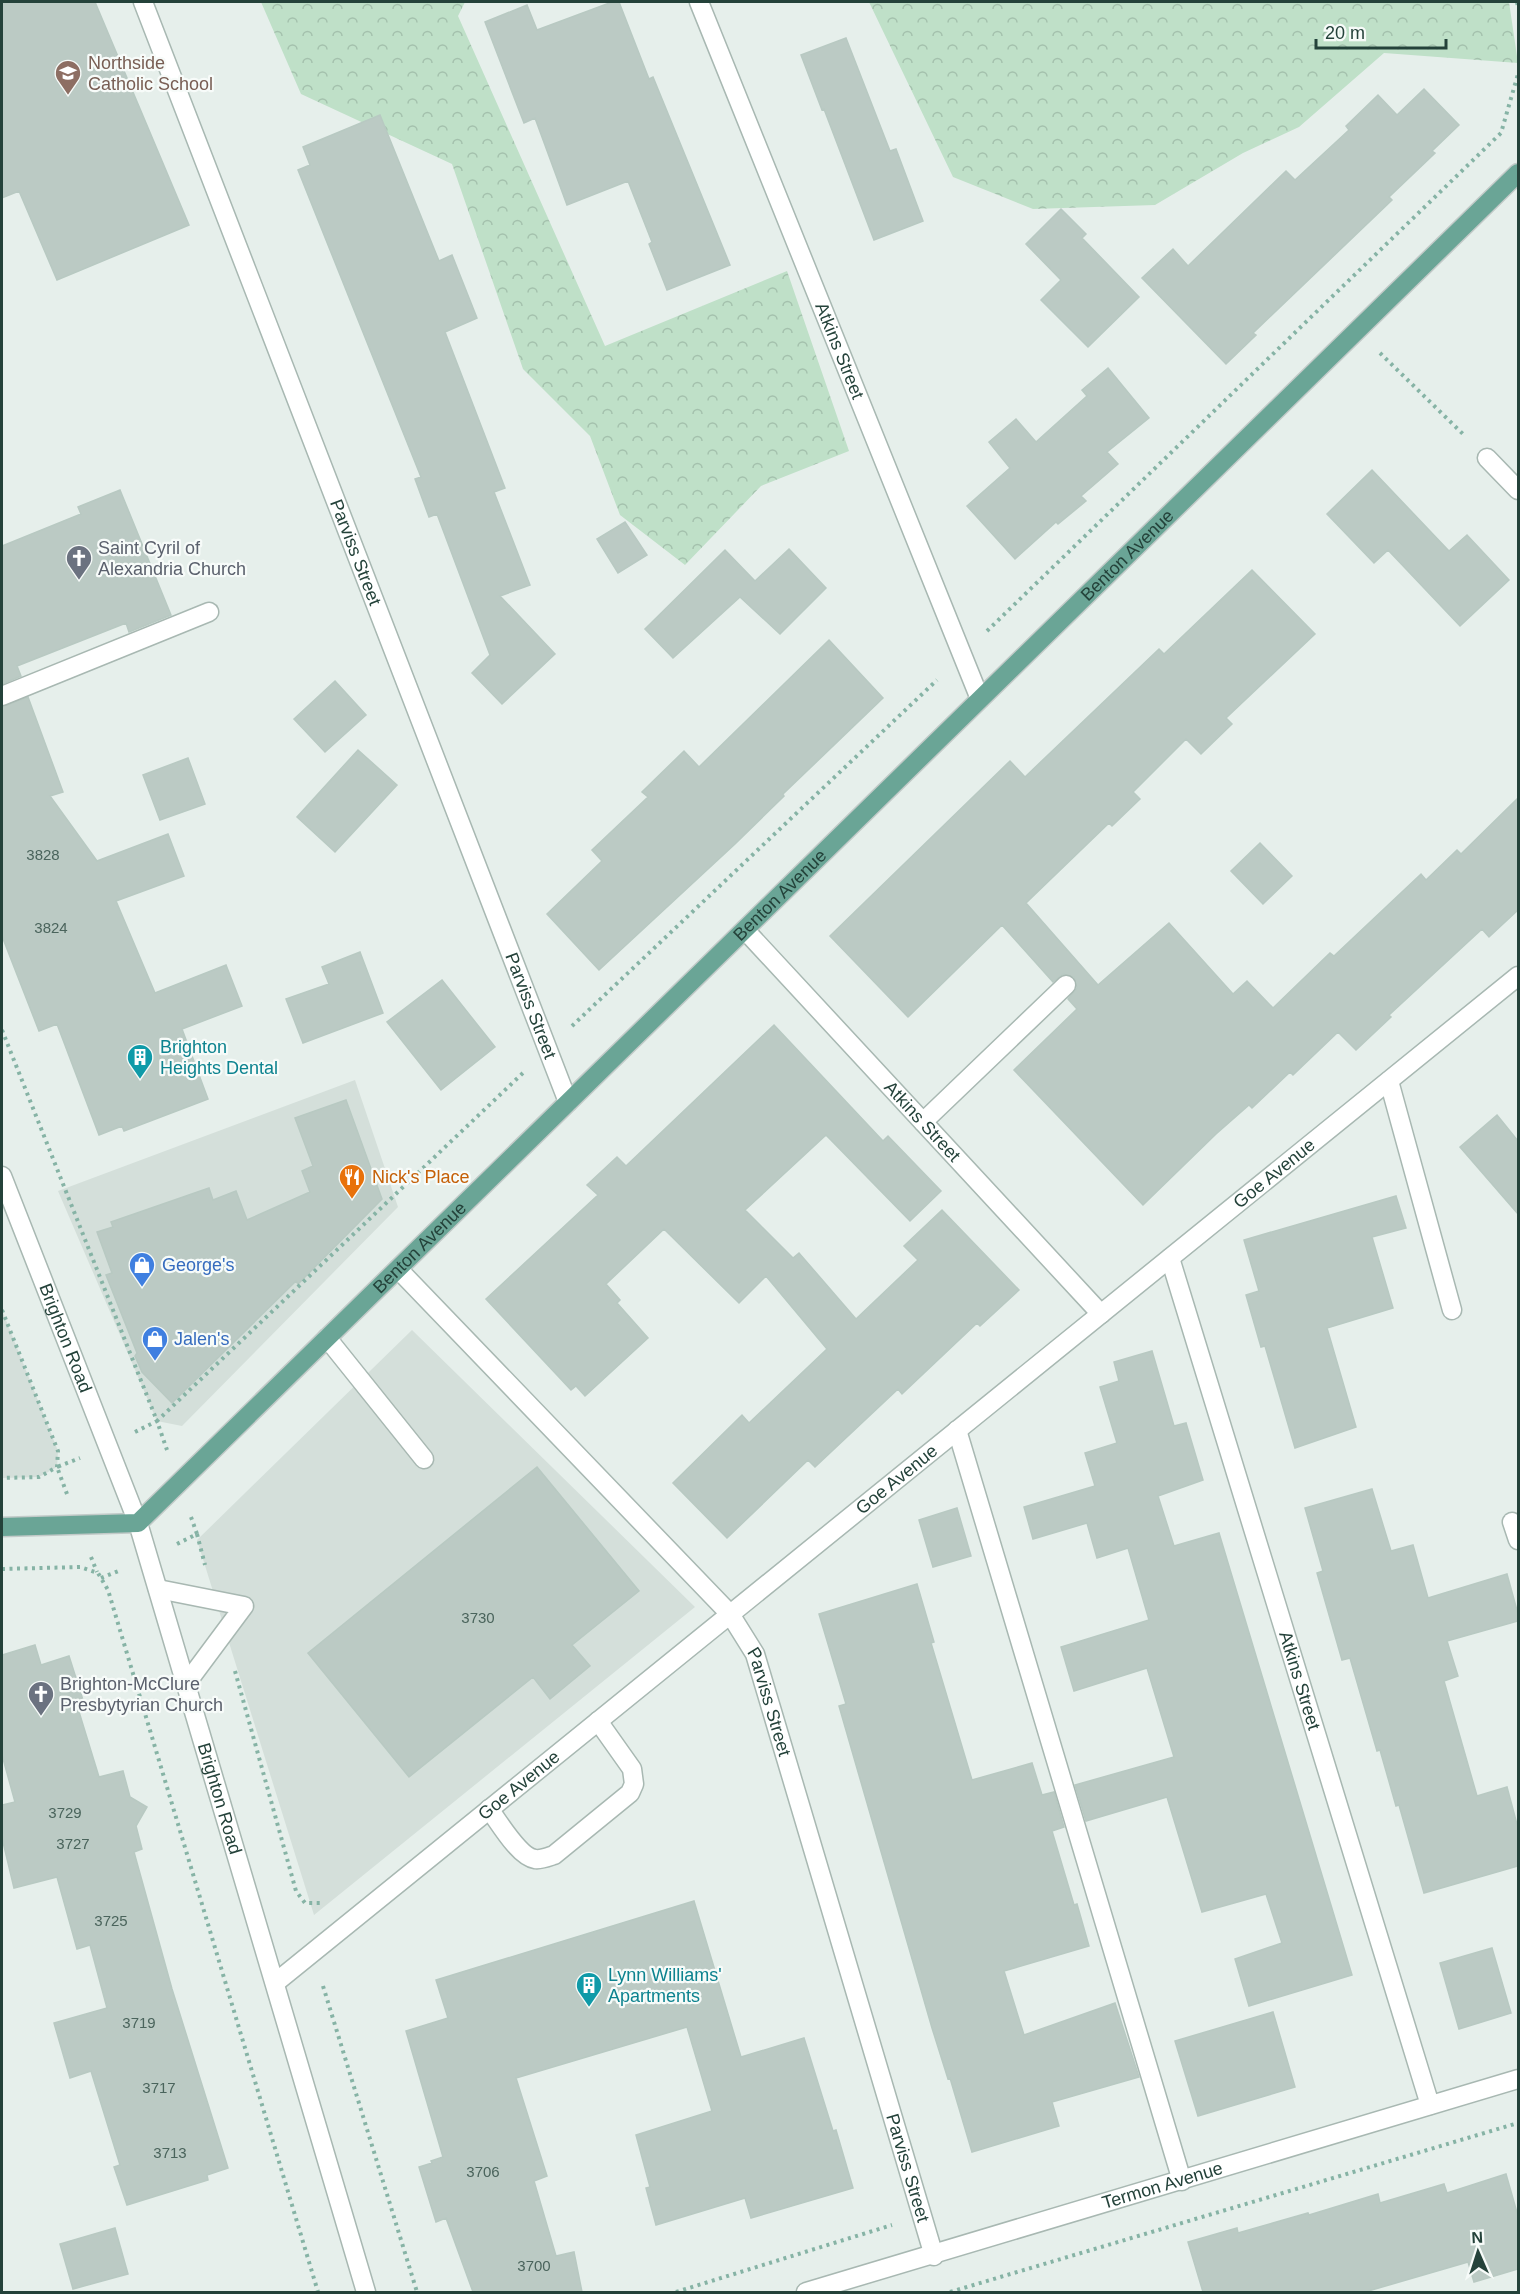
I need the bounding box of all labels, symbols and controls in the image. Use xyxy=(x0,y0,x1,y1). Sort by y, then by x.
scale bar xyxy=(1316,12,1446,50)
text: 20 m xyxy=(1325,23,1365,43)
place label: Northside Catholic School xyxy=(88,53,213,94)
school or university icon: Northside Catholic School xyxy=(53,58,83,96)
street label: Atkins Street xyxy=(811,300,868,402)
street label: Parviss Street xyxy=(326,496,385,608)
street label: Benton Avenue xyxy=(1077,505,1178,605)
place label: Saint Cyril of Alexandria Church xyxy=(98,538,246,579)
church icon: Saint Cyril of Alexandria Church xyxy=(64,543,94,581)
street label: Benton Avenue xyxy=(729,845,830,945)
house number: 3828 xyxy=(26,846,60,863)
house number: 3824 xyxy=(34,919,68,936)
street label: Parviss Street xyxy=(501,950,560,1062)
place label: Brighton Heights Dental xyxy=(160,1037,278,1078)
building icon: Brighton Heights Dental xyxy=(125,1042,155,1080)
street label: Atkins Street xyxy=(880,1077,964,1166)
street label: Goe Avenue xyxy=(1230,1135,1319,1212)
restaurant icon: Nick's Place xyxy=(337,1162,367,1200)
place label: Nick's Place xyxy=(372,1167,469,1187)
street label: Benton Avenue xyxy=(369,1198,470,1297)
shop icon: George's xyxy=(127,1250,157,1288)
place label: George's xyxy=(162,1255,234,1275)
street label: Brighton Road xyxy=(35,1281,96,1395)
shop icon: Jalen's xyxy=(140,1324,170,1362)
place label: Jalen's xyxy=(174,1329,229,1349)
street label: Goe Avenue xyxy=(852,1441,941,1518)
house number: 3730 xyxy=(461,1609,495,1626)
street label: Atkins Street xyxy=(1275,1629,1324,1732)
street label: Parviss Street xyxy=(743,1644,795,1759)
place label: Brighton-McClure Presbytyrian Church xyxy=(60,1674,223,1715)
church icon: Brighton-McClure Presbytyrian Church xyxy=(26,1679,56,1717)
street label: Brighton Road xyxy=(194,1740,246,1856)
street label: Goe Avenue xyxy=(474,1746,564,1824)
house number: 3729 xyxy=(48,1804,82,1821)
house number: 3727 xyxy=(56,1835,90,1852)
house number: 3725 xyxy=(94,1912,128,1929)
place label: Lynn Williams' Apartments xyxy=(608,1965,722,2006)
building icon: Lynn Williams' Apartments xyxy=(574,1970,604,2008)
house number: 3719 xyxy=(122,2014,156,2031)
house number: 3717 xyxy=(142,2079,176,2096)
street label: Parviss Street xyxy=(882,2111,933,2224)
house number: 3713 xyxy=(153,2144,187,2161)
street label: Termon Avenue xyxy=(1100,2158,1225,2213)
house number: 3706 xyxy=(466,2163,500,2180)
north arrow xyxy=(1448,2222,1508,2282)
text: N xyxy=(1471,2229,1483,2246)
house number: 3700 xyxy=(517,2257,551,2274)

